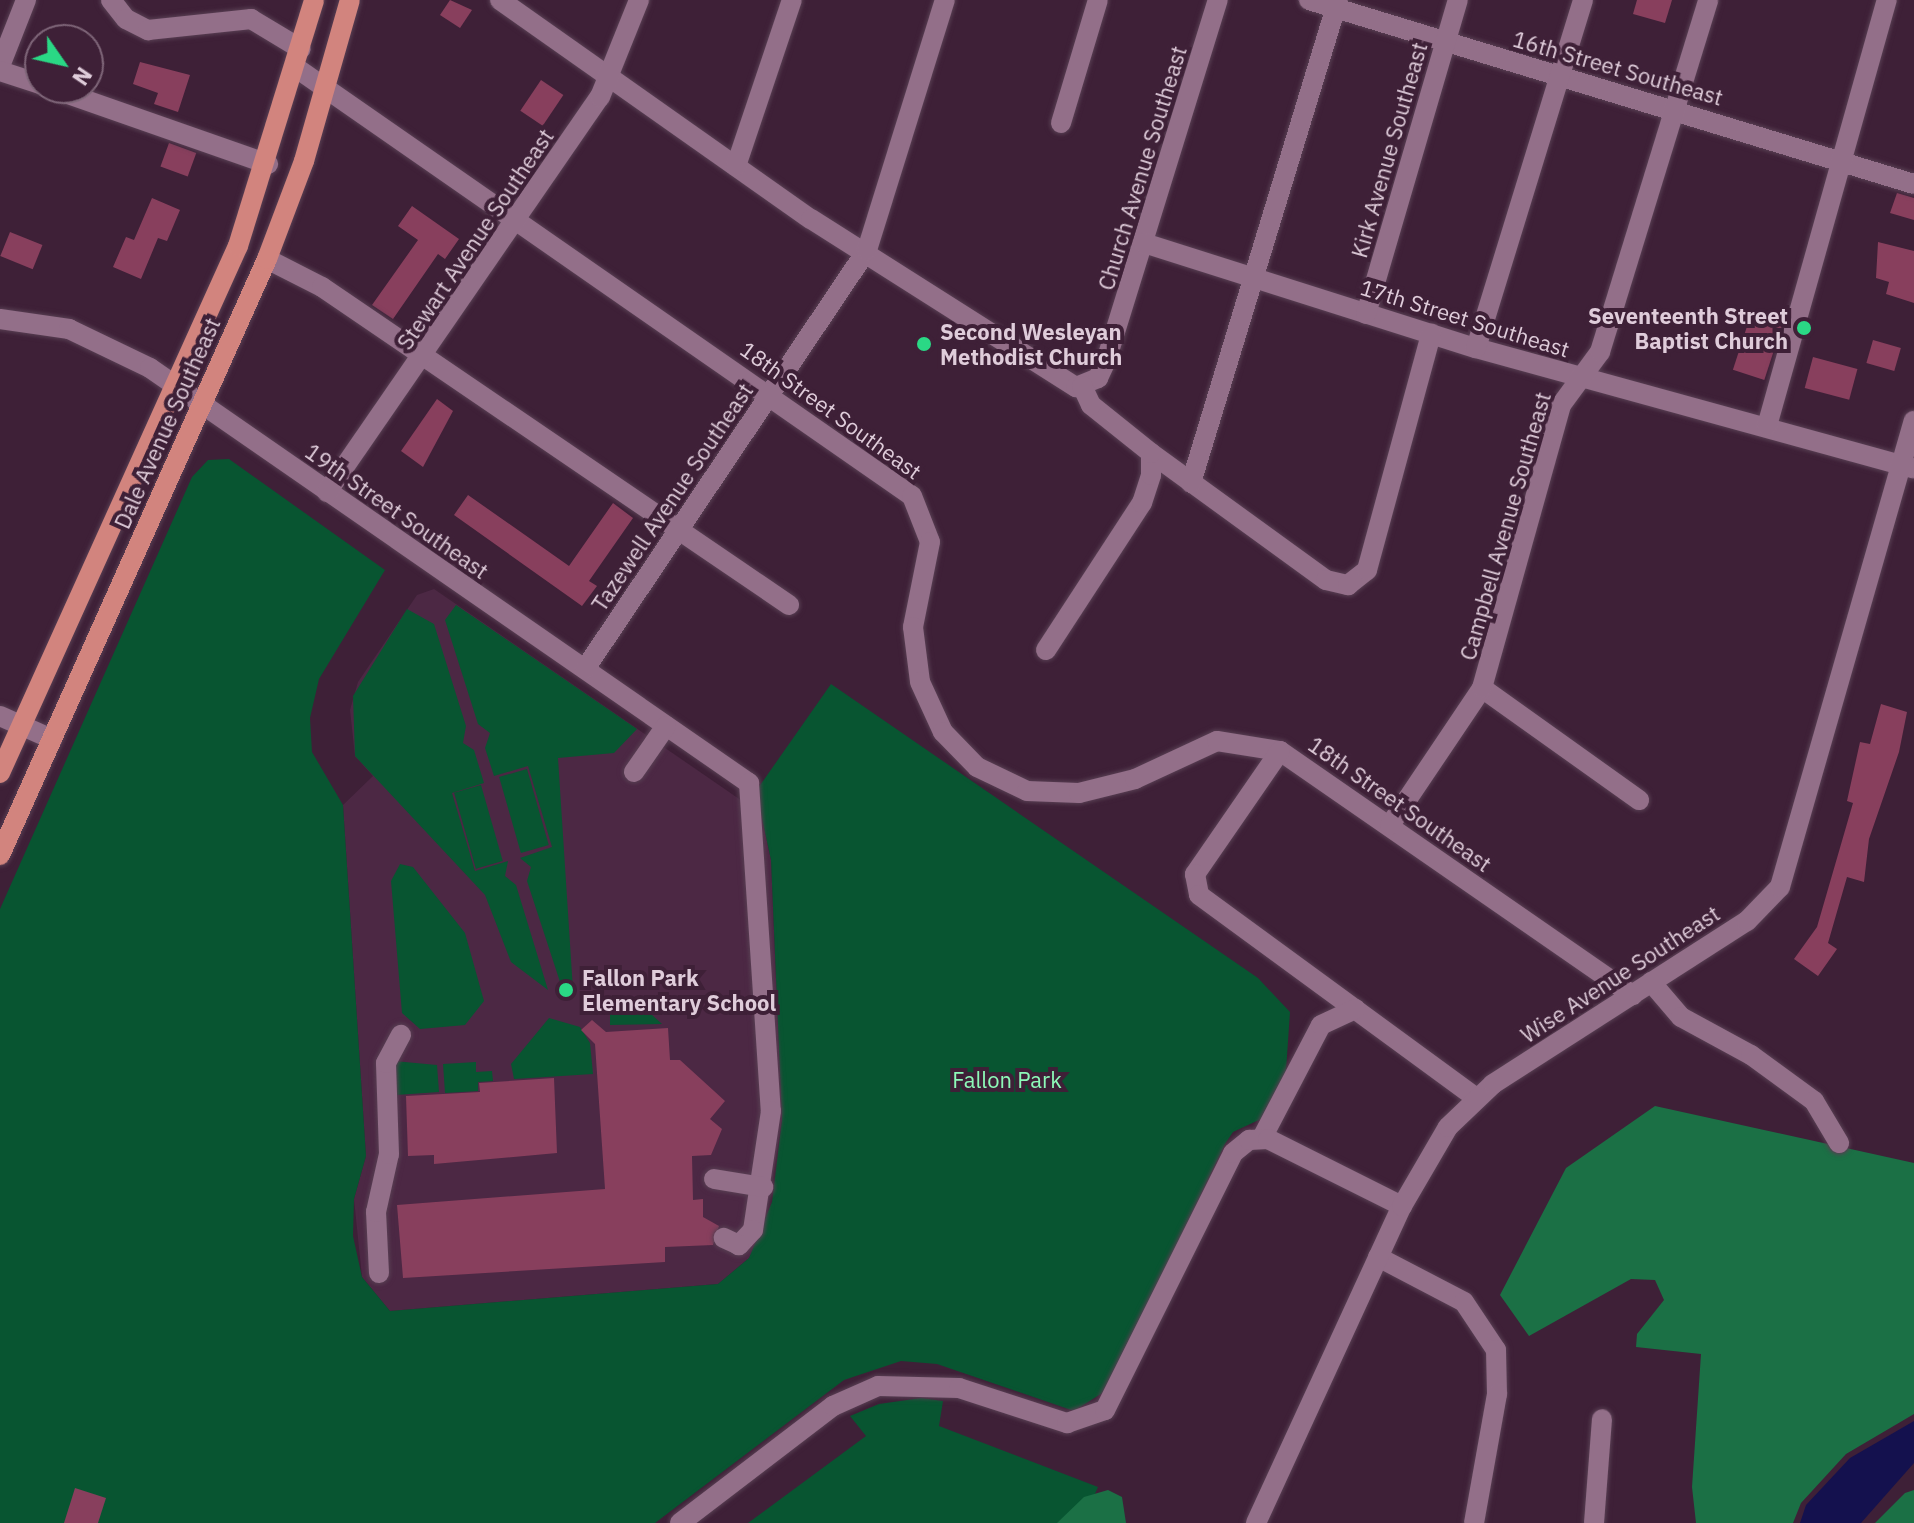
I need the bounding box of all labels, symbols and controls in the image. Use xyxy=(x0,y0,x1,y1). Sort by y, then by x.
north arrow xyxy=(24,24,104,104)
street label: 16th Street Southeast xyxy=(1510,25,1726,111)
street label: Kirk Avenue Southeast xyxy=(1346,39,1432,261)
street label: Church Avenue Southeast xyxy=(1092,43,1192,293)
text: N xyxy=(66,62,99,91)
street label: Stewart Avenue Southeast xyxy=(391,124,559,354)
street label: 17th Street Southeast xyxy=(1357,274,1573,362)
place label: Seventeenth Street Baptist Church xyxy=(1588,302,1788,354)
street label: Dale Avenue Southeast xyxy=(109,313,225,533)
place label: Second Wesleyan Methodist Church xyxy=(940,318,1122,370)
marker: Seventeenth Street Baptist Church xyxy=(1795,319,1813,337)
street label: 18th Street Southeast xyxy=(735,335,927,485)
marker: Second Wesleyan Methodist Church xyxy=(915,335,933,353)
street label: Tazewell Avenue Southeast xyxy=(586,378,758,616)
street label: Campbell Avenue Southeast xyxy=(1454,389,1556,663)
street label: 19th Street Southeast xyxy=(300,438,494,584)
street label: 18th Street Southeast xyxy=(1303,731,1497,877)
street label: Wise Avenue Southeast xyxy=(1516,900,1724,1048)
place label: Fallon Park Elementary School xyxy=(582,964,776,1016)
marker: Fallon Park Elementary School xyxy=(557,981,575,999)
park label: Fallon Park xyxy=(952,1067,1062,1093)

